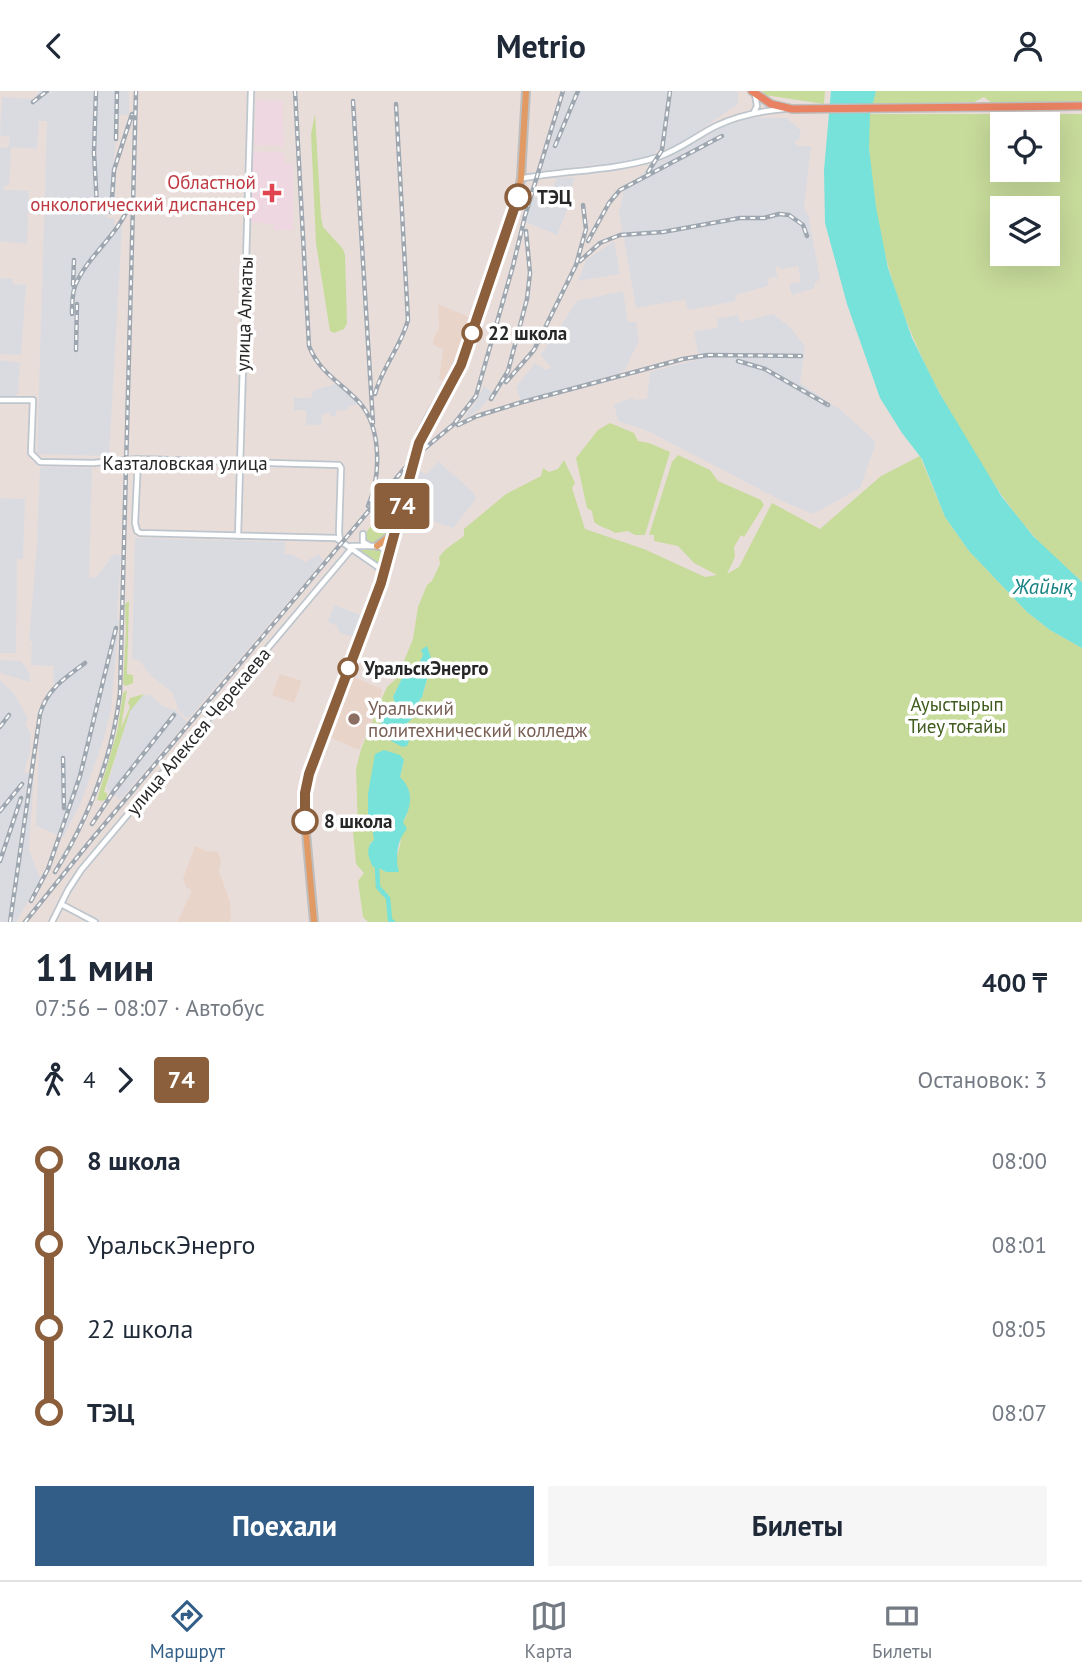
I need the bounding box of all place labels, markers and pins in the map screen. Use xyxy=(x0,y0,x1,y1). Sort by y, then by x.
place label: Областной онкологический диспансер xyxy=(30,170,256,216)
marker: Областной онкологический диспансер xyxy=(262,183,282,203)
marker: ТЭЦ xyxy=(505,184,531,210)
place label: ТЭЦ xyxy=(537,185,572,209)
place label: 22 школа xyxy=(488,321,567,345)
marker: 22 школа xyxy=(462,323,482,343)
place label: УральскЭнерго xyxy=(363,656,488,680)
marker: УральскЭнерго xyxy=(338,658,358,678)
place label: Уральский политехнический колледж xyxy=(368,696,588,742)
marker: Уральский политехнический колледж xyxy=(346,711,362,727)
marker: 8 школа xyxy=(292,808,318,834)
place label: 8 школа xyxy=(324,809,392,833)

